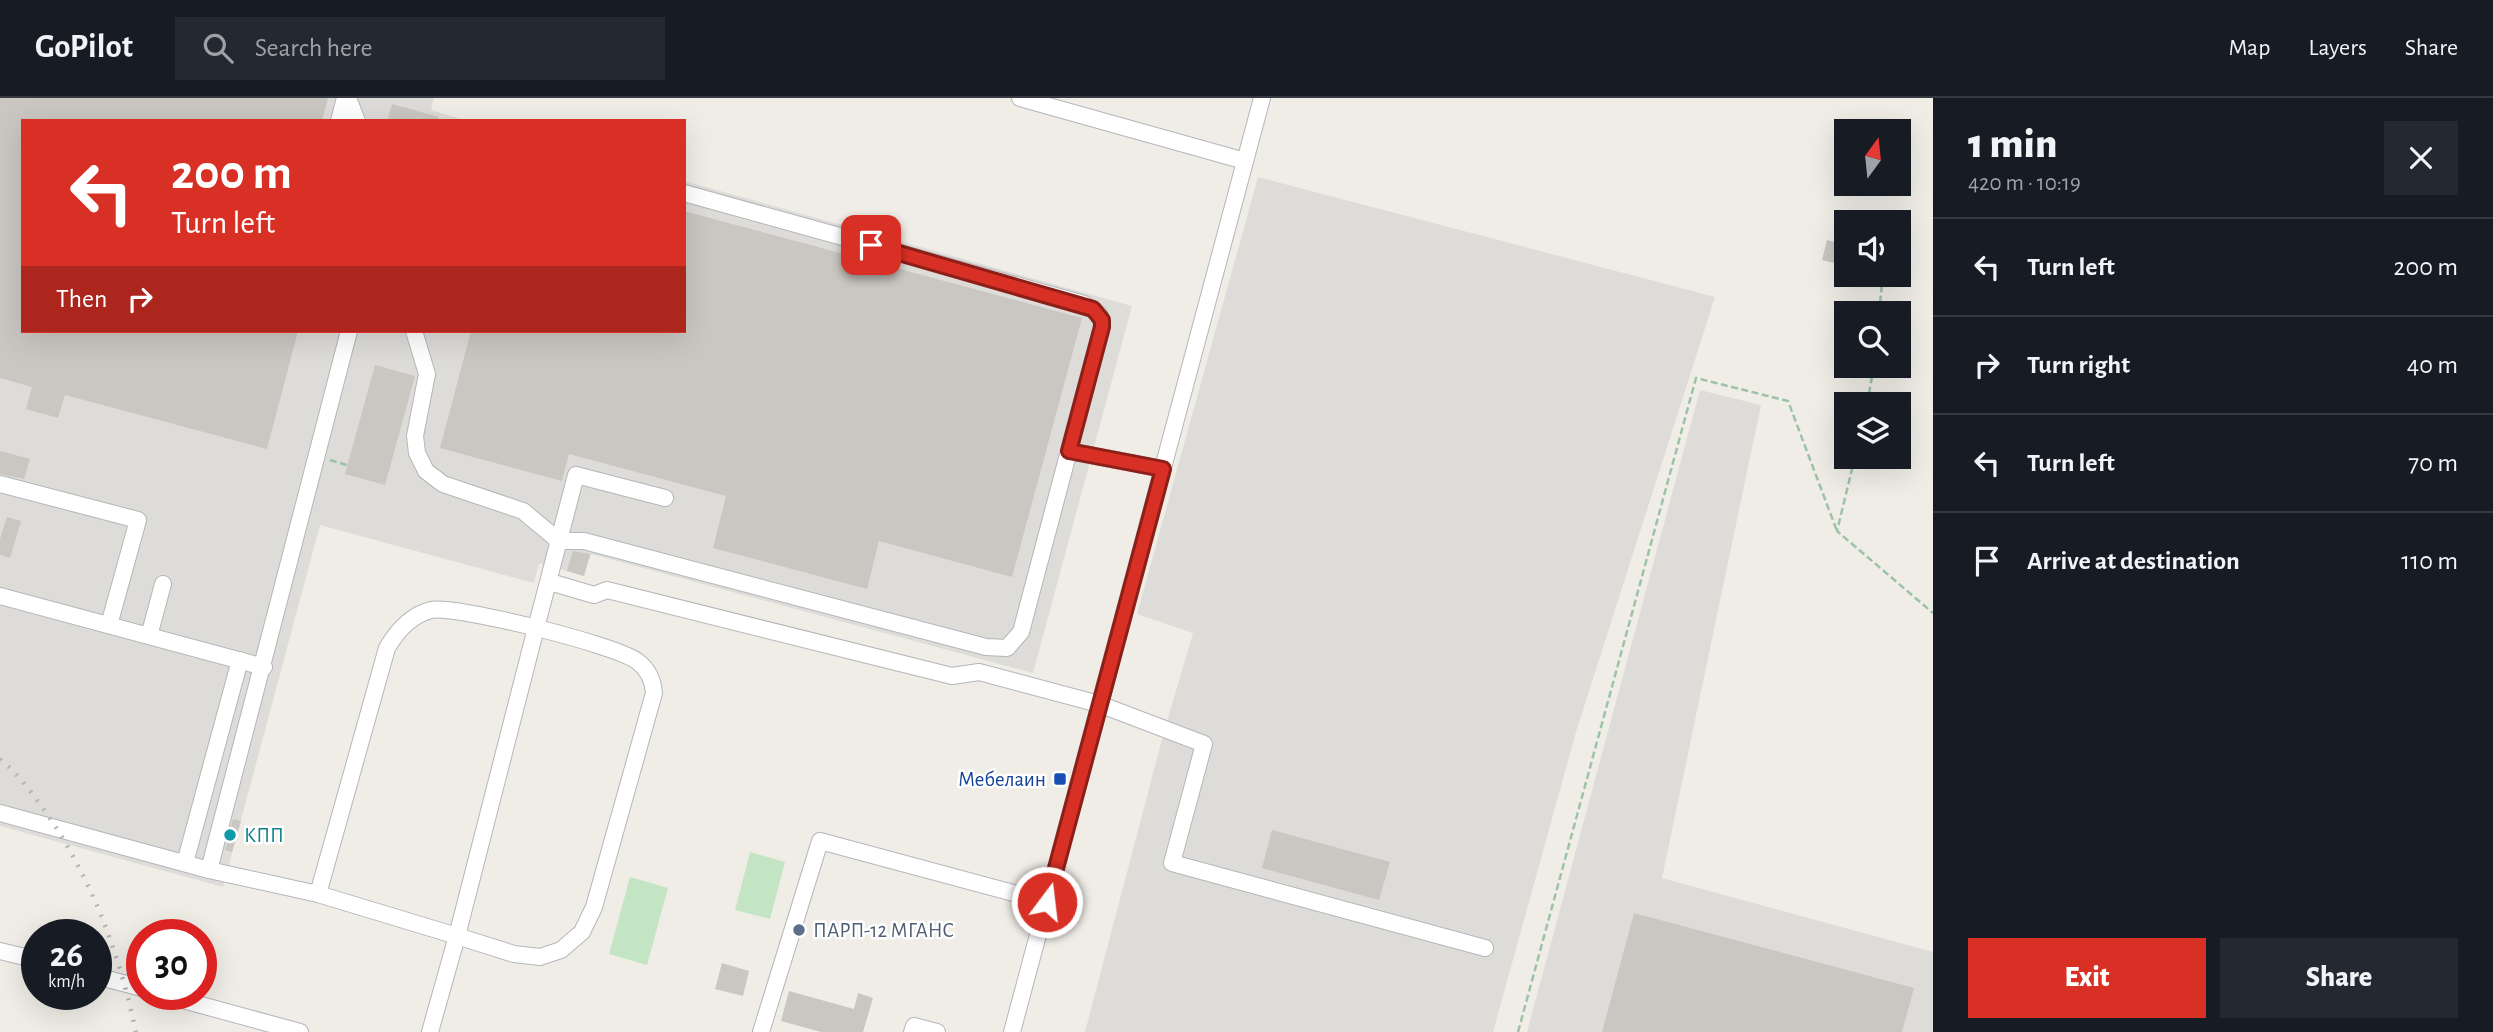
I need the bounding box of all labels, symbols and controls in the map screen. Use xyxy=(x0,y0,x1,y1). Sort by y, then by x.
search box xyxy=(175,17,665,80)
icon: search xyxy=(199,29,237,67)
text: GoPilot xyxy=(35,31,133,64)
text: Search here xyxy=(255,35,372,61)
text: Map xyxy=(2228,36,2270,60)
text: Layers xyxy=(2308,36,2367,60)
text: Share xyxy=(2405,36,2458,60)
north arrow xyxy=(1834,119,1911,196)
map controls xyxy=(1834,119,1911,469)
button: close xyxy=(2384,121,2458,195)
text: 1 min xyxy=(1968,123,2057,165)
icon: left xyxy=(56,147,147,238)
text: 200 m xyxy=(171,149,292,198)
text: 420 m · 10:19 xyxy=(1968,172,2081,195)
text: Turn left xyxy=(171,207,275,239)
button: sound xyxy=(1834,210,1911,287)
pin xyxy=(841,215,901,275)
icon: arrive xyxy=(852,226,890,264)
icon: left xyxy=(1968,248,2006,286)
text: Turn left xyxy=(2027,254,2115,280)
text: 200 m xyxy=(2394,254,2458,280)
icon: right xyxy=(121,280,159,318)
text: Then xyxy=(56,286,107,312)
button: search xyxy=(1834,301,1911,378)
icon: right xyxy=(1968,346,2006,384)
text: Turn right xyxy=(2027,352,2130,378)
text: 40 m xyxy=(2407,352,2458,378)
button: layers xyxy=(1834,392,1911,469)
icon: left xyxy=(1968,444,2006,482)
text: Turn left xyxy=(2027,450,2115,476)
text: 70 m xyxy=(2408,450,2458,476)
icon: arrive xyxy=(1968,542,2006,580)
text: Arrive at destination xyxy=(2027,548,2240,574)
text: 110 m xyxy=(2401,548,2458,574)
place label: Мебелаин xyxy=(958,769,1046,790)
marker: Мебелаин xyxy=(1052,771,1068,787)
place label: КПП xyxy=(244,825,284,846)
marker: КПП xyxy=(222,827,238,843)
position arrow xyxy=(1010,865,1084,939)
speed limit sign: 30 xyxy=(126,919,217,1010)
place label: ПАРП-12 МГАНС xyxy=(813,920,954,941)
marker: ПАРП-12 МГАНС xyxy=(791,922,807,938)
text: 26 xyxy=(50,938,83,973)
button: Exit xyxy=(1968,938,2206,1018)
button: Share xyxy=(2220,938,2458,1018)
text: km/h xyxy=(48,973,85,991)

